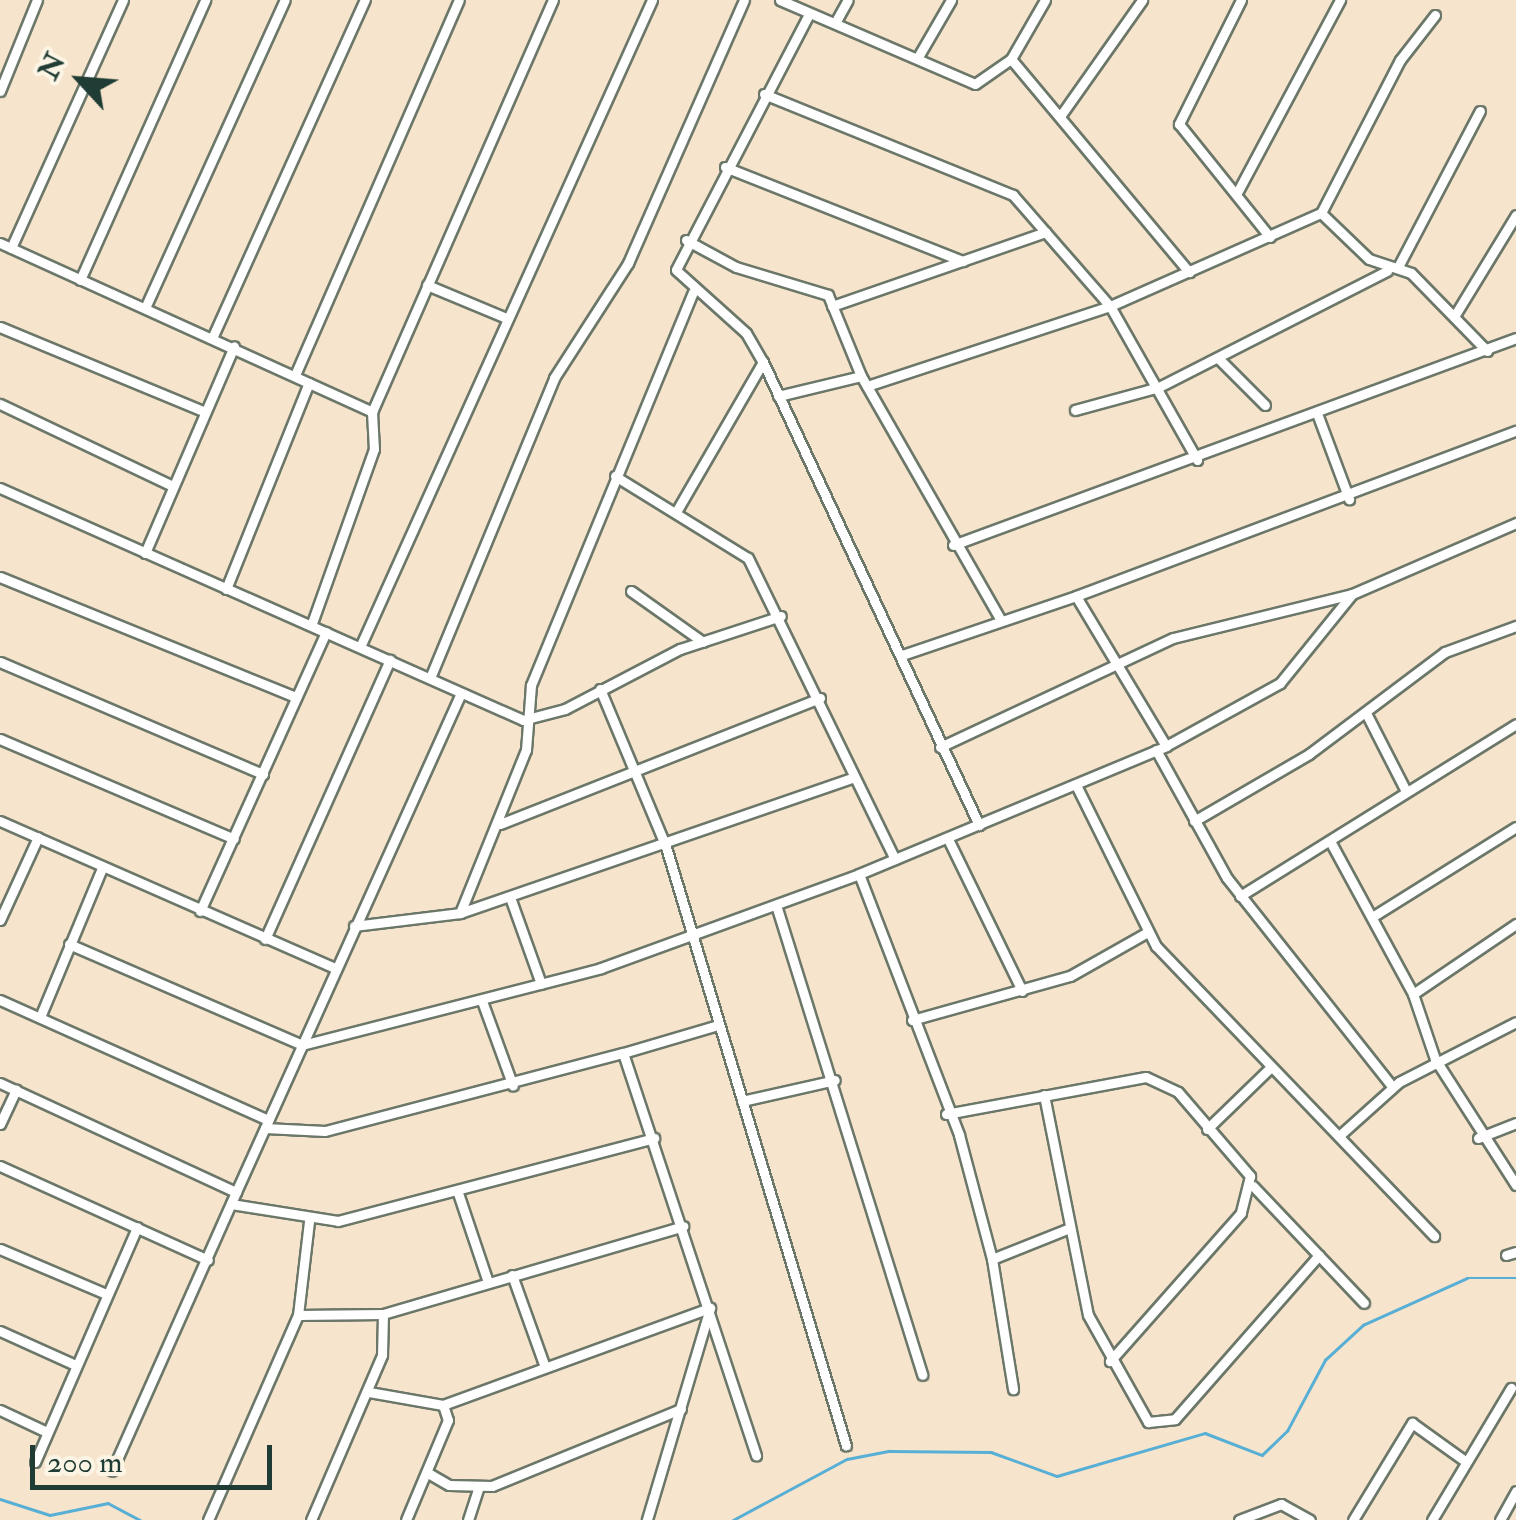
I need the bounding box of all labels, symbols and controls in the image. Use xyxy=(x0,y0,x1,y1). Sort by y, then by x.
north arrow xyxy=(30,30,130,130)
text: N xyxy=(31,48,74,86)
scale bar xyxy=(35,1425,278,1487)
text: 200 m xyxy=(47,1444,123,1481)

